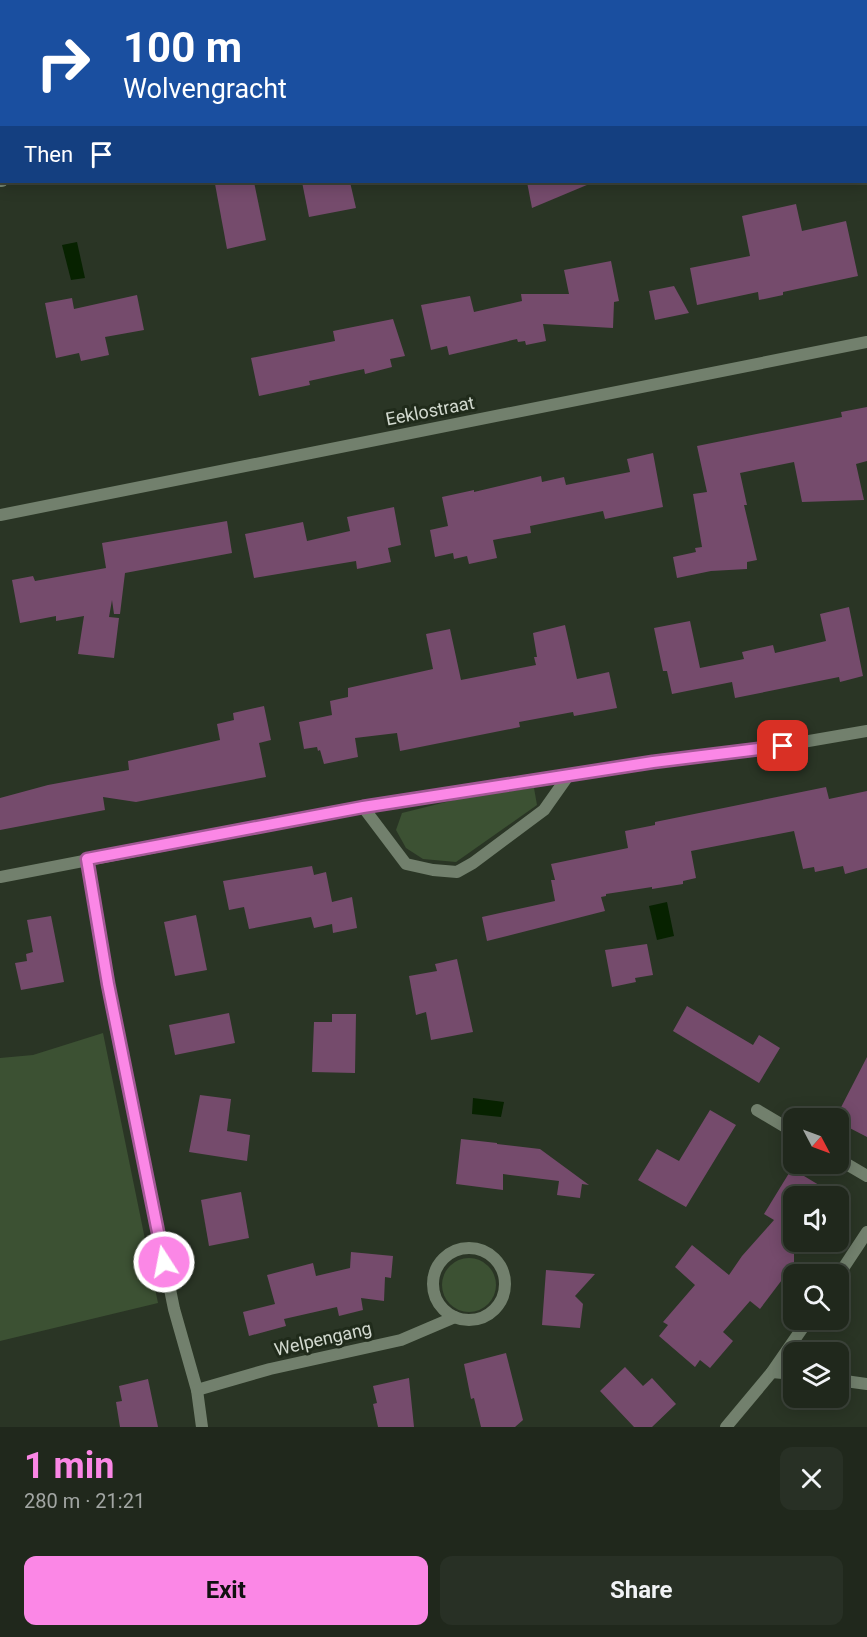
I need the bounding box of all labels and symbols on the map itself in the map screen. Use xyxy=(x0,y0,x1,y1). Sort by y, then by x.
street label: Eeklostraat xyxy=(384,392,476,429)
pin xyxy=(757,720,808,771)
north arrow xyxy=(783,1108,849,1174)
position arrow xyxy=(132,1230,196,1294)
street label: Welpengang xyxy=(272,1317,374,1360)

